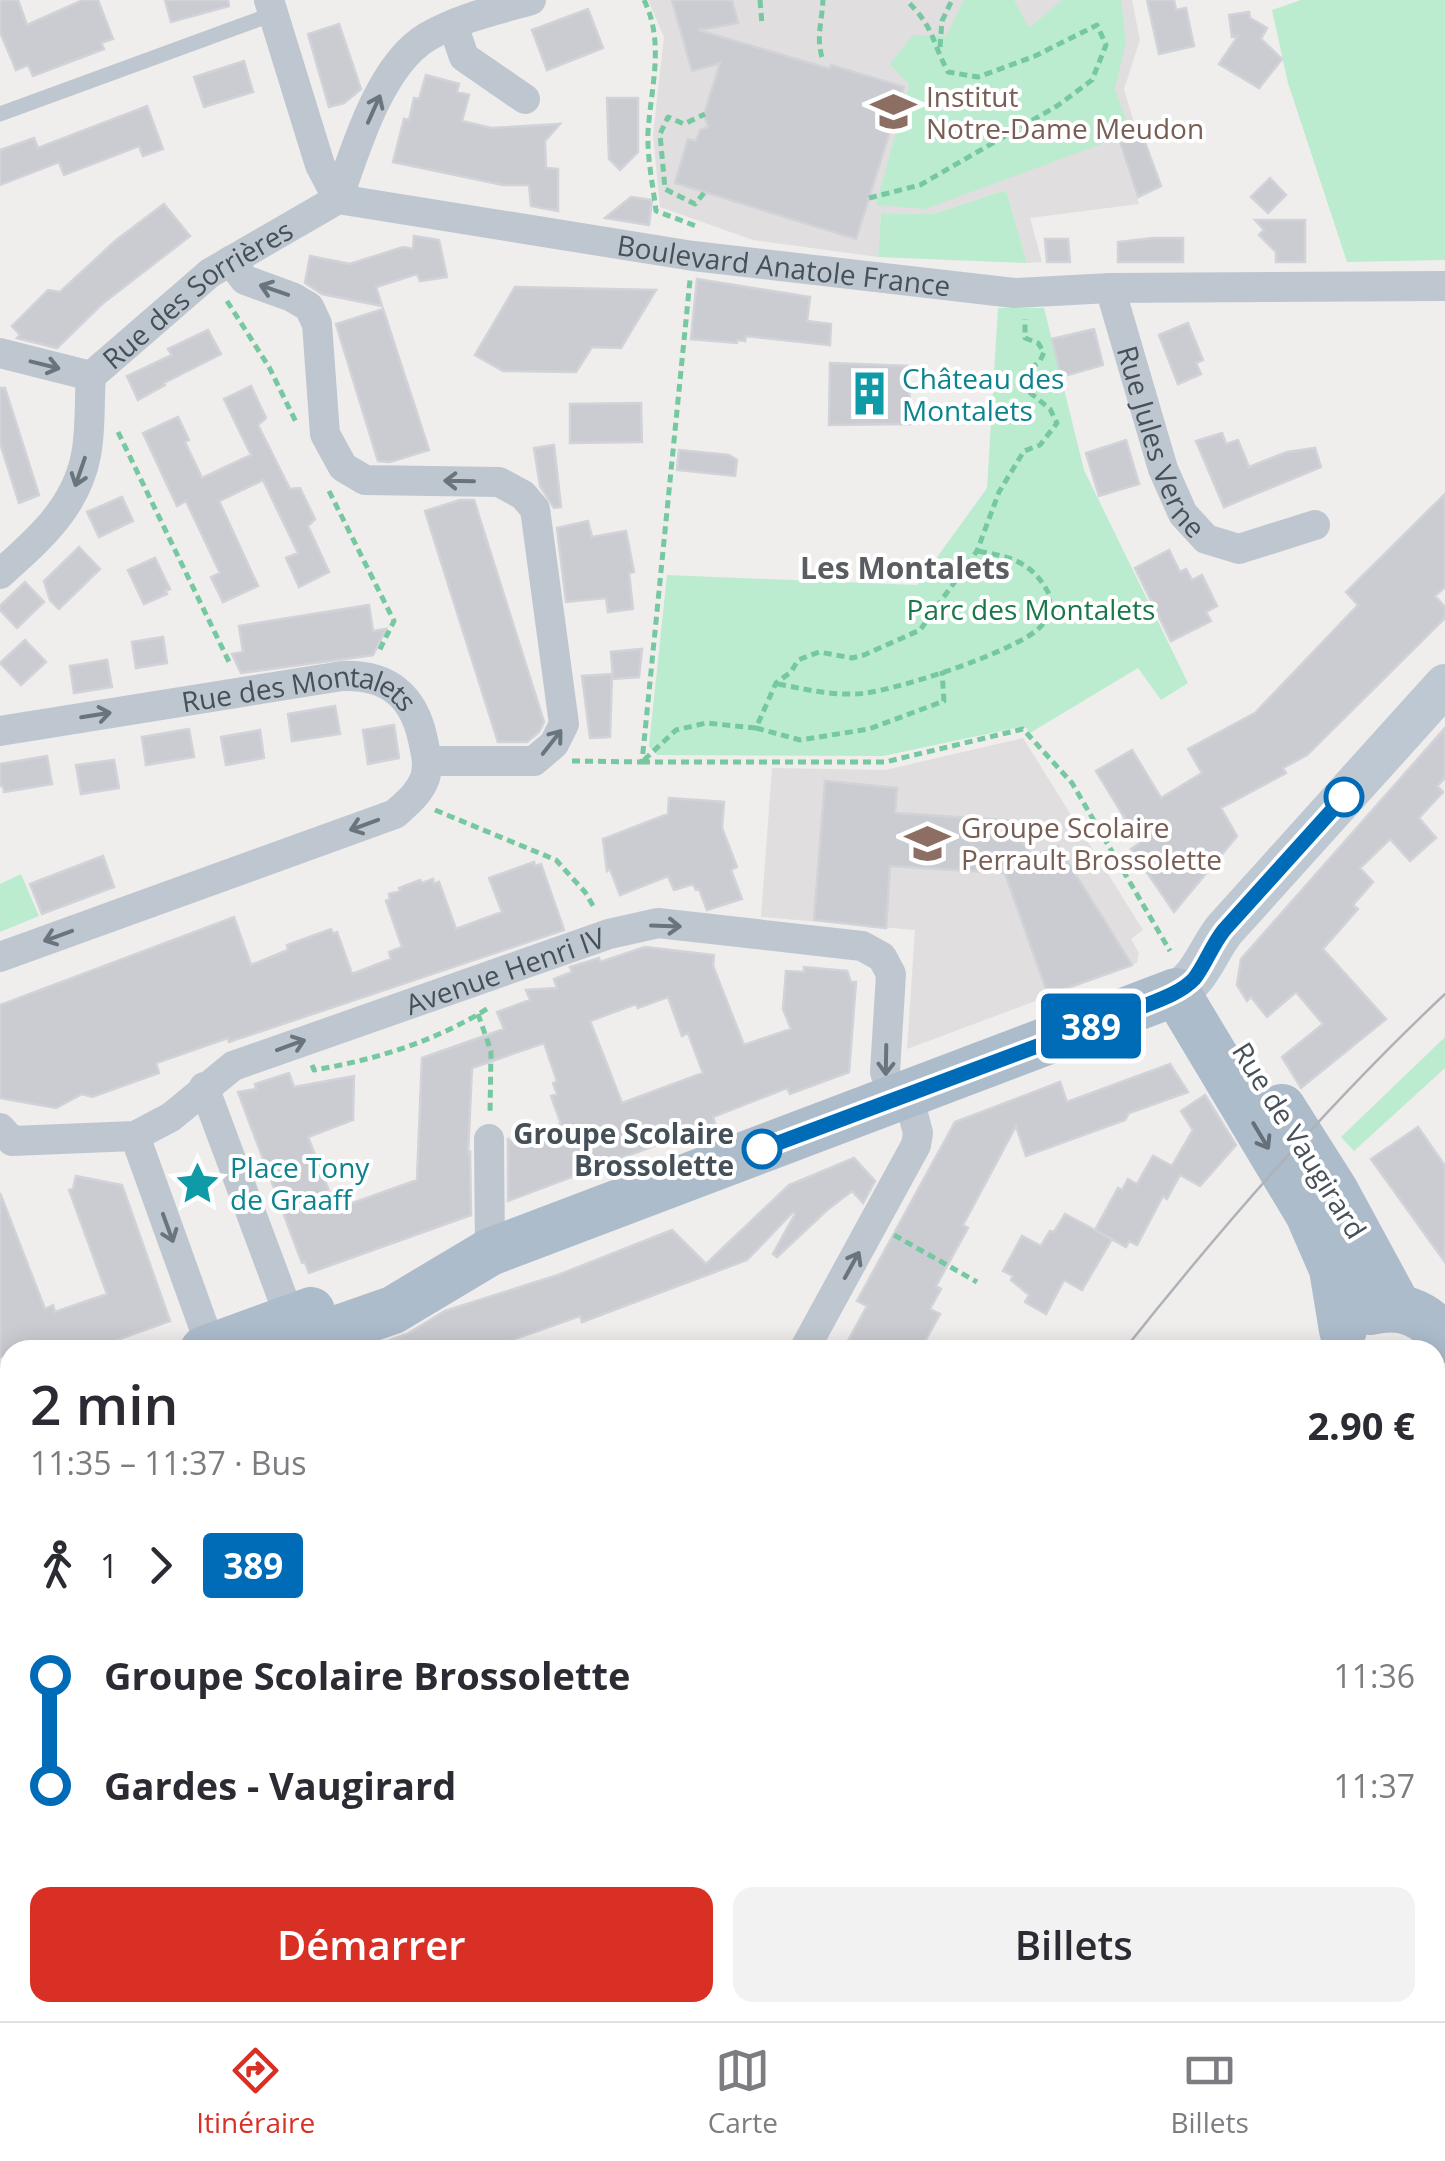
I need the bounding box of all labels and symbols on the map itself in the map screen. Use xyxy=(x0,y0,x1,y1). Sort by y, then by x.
place label: Institut Notre-Dame Meudon xyxy=(926,77,1204,147)
school or university icon: Institut Notre-Dame Meudon xyxy=(869,88,917,136)
one-way arrow xyxy=(366,94,384,125)
street label: Rue des Sorrières xyxy=(94,210,299,377)
street label: Boulevard Anatole France xyxy=(614,225,953,305)
one-way arrow xyxy=(258,280,290,298)
street label: Rue Jules Verne xyxy=(1109,341,1214,546)
one-way arrow xyxy=(29,356,60,375)
place label: Château des Montalets xyxy=(902,359,1064,429)
building icon: Château des Montalets xyxy=(845,370,893,418)
one-way arrow xyxy=(70,456,88,487)
one-way arrow xyxy=(443,472,476,490)
district label: Les Montalets xyxy=(800,547,1010,588)
park label: Parc des Montalets xyxy=(907,590,1155,628)
street label: Rue des Montalets xyxy=(179,656,426,721)
one-way arrow xyxy=(79,705,112,724)
one-way arrow xyxy=(540,729,562,755)
unlabelled marker xyxy=(1325,778,1363,816)
place label: Groupe Scolaire Perrault Brossolette xyxy=(961,808,1222,878)
one-way arrow xyxy=(349,817,380,835)
school or university icon: Groupe Scolaire Perrault Brossolette xyxy=(904,819,952,867)
one-way arrow xyxy=(650,916,682,935)
street label: Avenue Henri IV xyxy=(400,918,610,1023)
one-way arrow xyxy=(44,928,75,946)
line badge: 389 xyxy=(1034,994,1148,1058)
one-way arrow xyxy=(275,1035,306,1053)
street label: Rue de Vaugirard xyxy=(1224,1035,1376,1245)
one-way arrow xyxy=(876,1042,896,1075)
place label: Groupe Scolaire Brossolette xyxy=(513,1114,734,1184)
one-way arrow xyxy=(1251,1121,1271,1150)
marker: Groupe Scolaire Brossolette xyxy=(743,1130,781,1168)
place label: Place Tony de Graaff xyxy=(230,1148,370,1218)
place icon: Place Tony de Graaff xyxy=(173,1159,221,1207)
one-way arrow xyxy=(160,1212,178,1243)
one-way arrow xyxy=(842,1250,862,1280)

